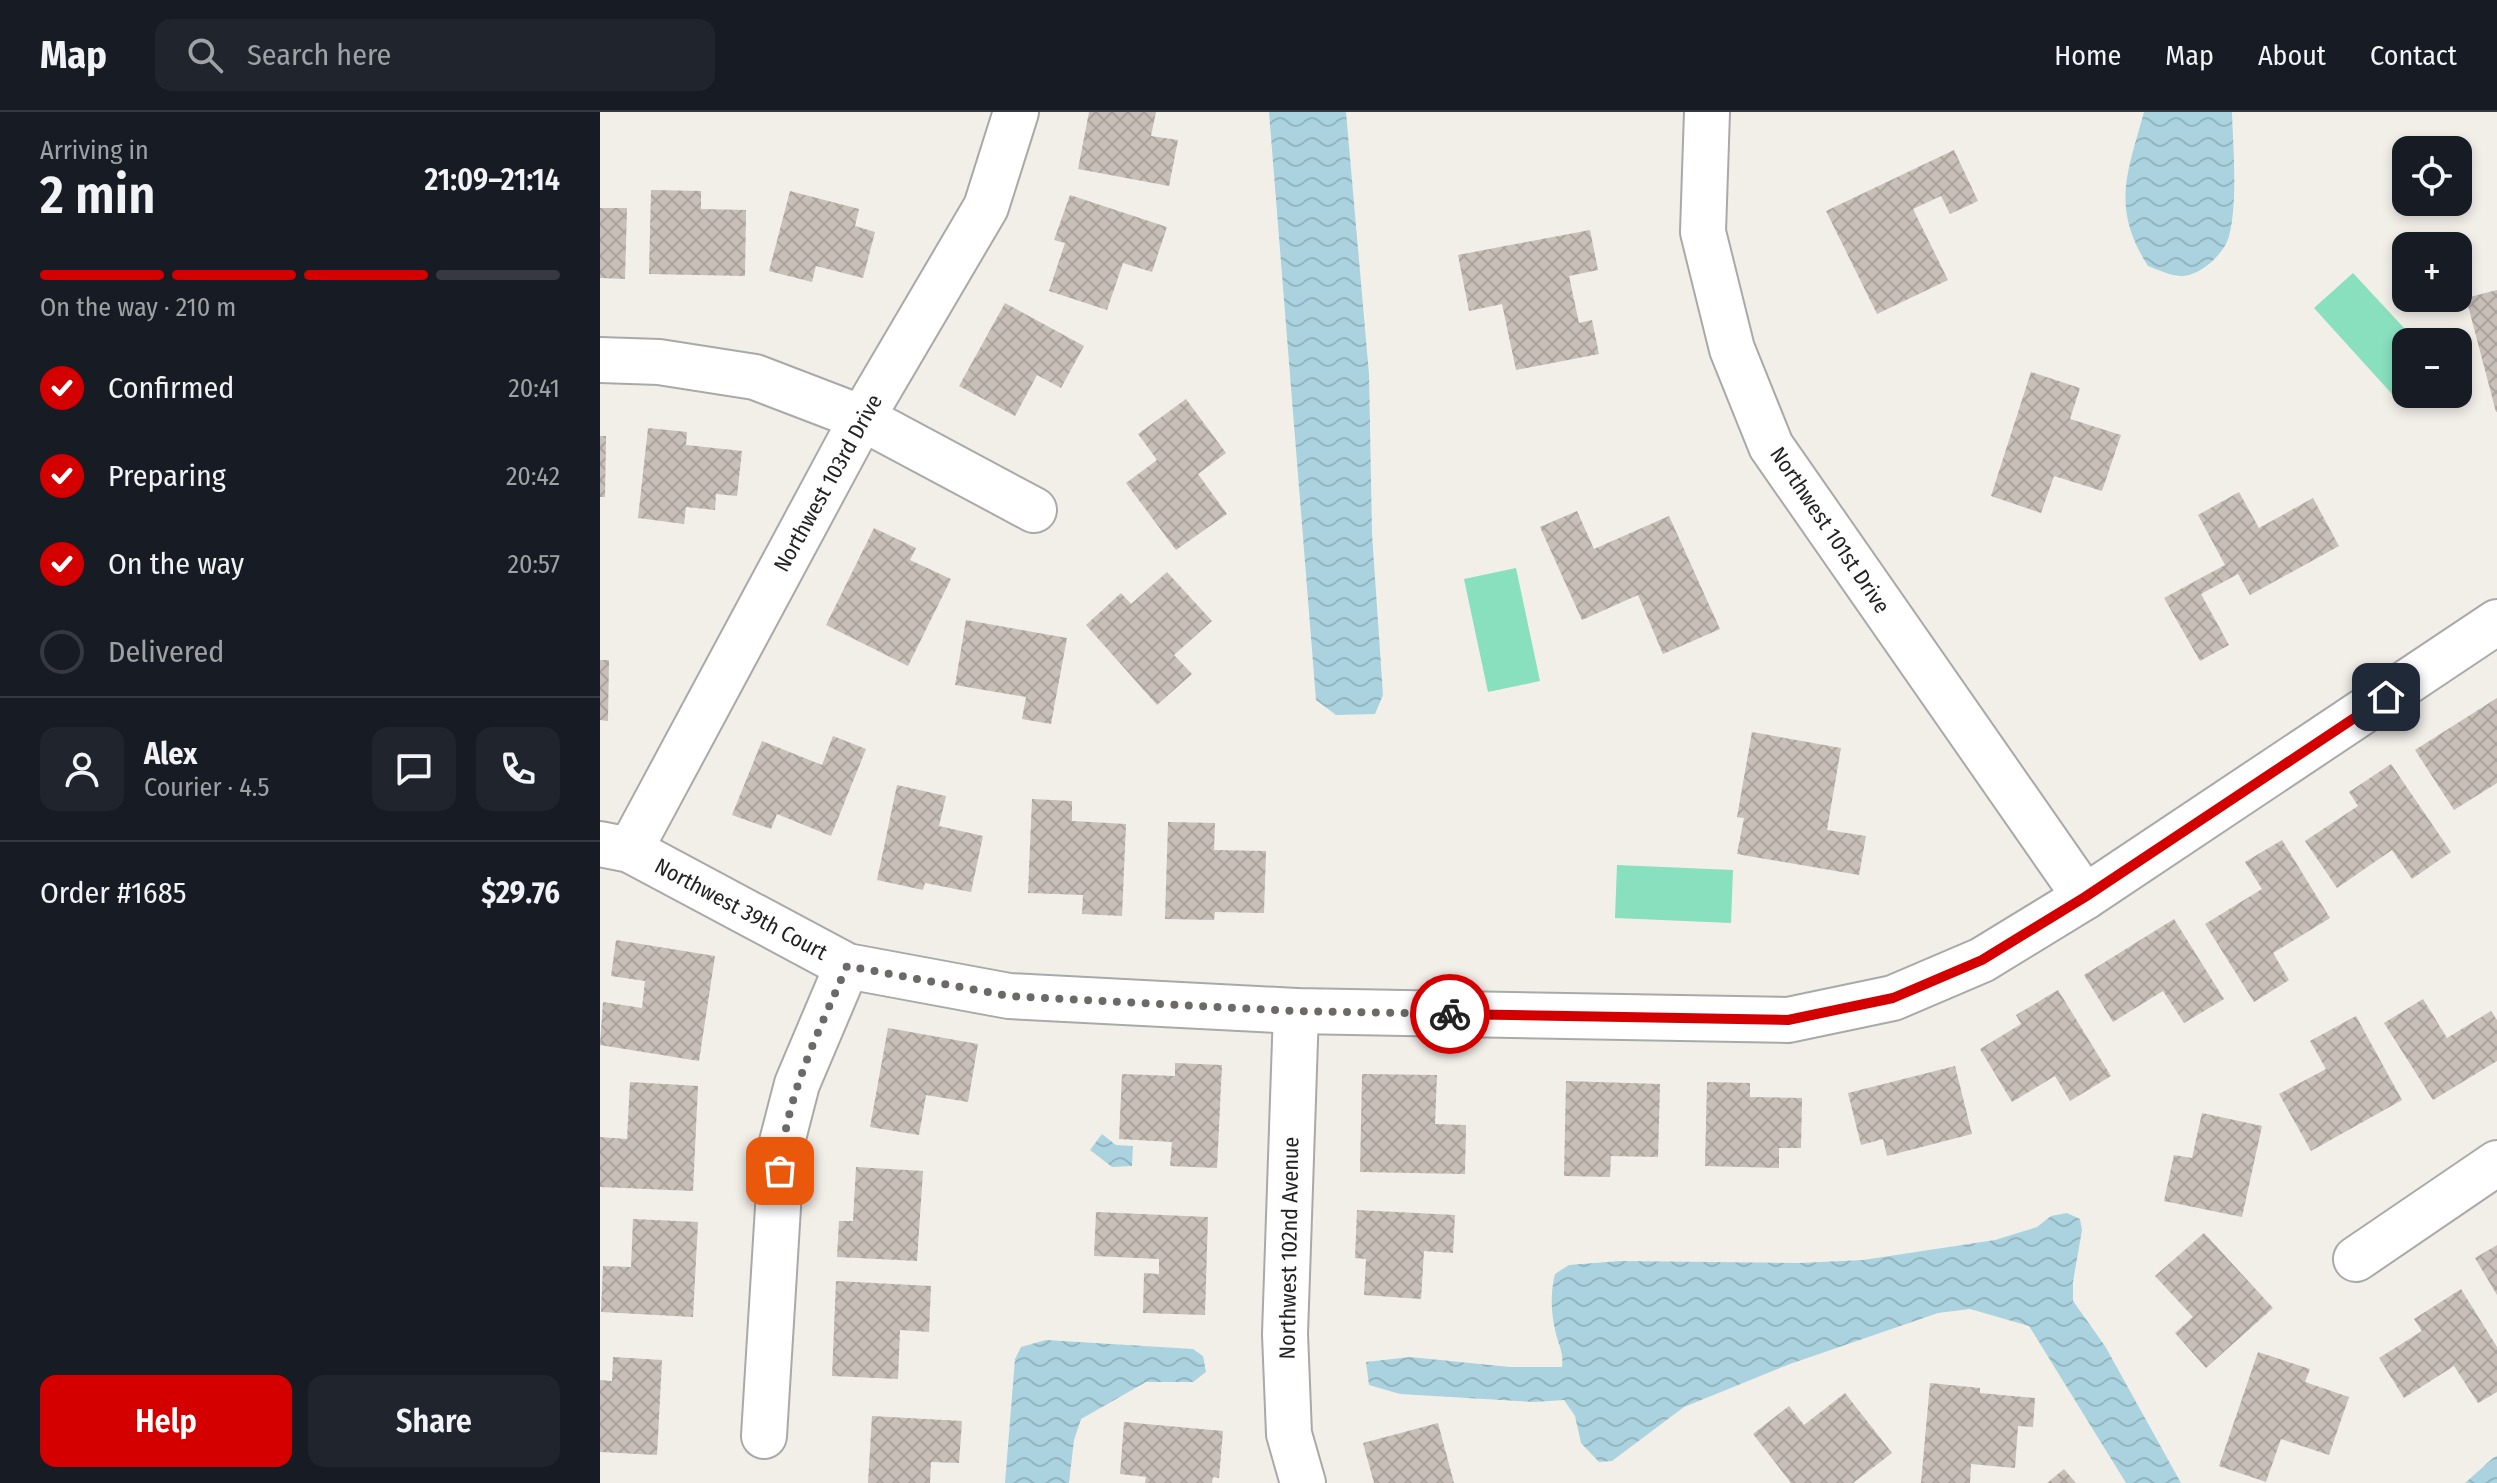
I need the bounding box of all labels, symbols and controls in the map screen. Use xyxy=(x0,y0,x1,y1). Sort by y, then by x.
search box xyxy=(155,19,715,91)
text: Map xyxy=(40,32,107,78)
icon: search xyxy=(183,33,227,77)
text: Search here xyxy=(247,37,391,73)
text: Home xyxy=(2054,39,2121,72)
text: Map xyxy=(2165,39,2214,72)
text: About xyxy=(2258,39,2326,72)
text: Contact xyxy=(2370,39,2457,72)
text: Arriving in xyxy=(40,135,149,166)
map controls xyxy=(2392,136,2472,408)
button: locate xyxy=(2392,136,2472,216)
text: 21:09–21:14 xyxy=(424,162,560,198)
text: 2 min xyxy=(40,164,156,227)
button: + xyxy=(2392,232,2472,312)
text: On the way · 210 m xyxy=(40,292,236,323)
button: − xyxy=(2392,328,2472,408)
icon: check xyxy=(40,366,84,410)
text: Confirmed xyxy=(108,370,234,406)
text: 20:41 xyxy=(508,373,560,404)
street label: Northwest 103rd Drive xyxy=(768,390,888,576)
street label: Northwest 101st Drive xyxy=(1764,442,1896,618)
icon: check xyxy=(40,454,84,498)
text: Preparing xyxy=(108,458,226,494)
text: 20:42 xyxy=(506,461,560,492)
icon: check xyxy=(40,542,84,586)
text: On the way xyxy=(108,546,244,582)
text: 20:57 xyxy=(507,549,560,580)
text: Delivered xyxy=(108,634,224,670)
pin xyxy=(2352,663,2420,731)
icon: home xyxy=(2364,675,2408,719)
button: person xyxy=(40,727,124,811)
button: chat xyxy=(372,727,456,811)
button: phone xyxy=(476,727,560,811)
text: Alex xyxy=(144,736,197,772)
text: Courier · 4.5 xyxy=(144,772,270,803)
street label: Northwest 39th Court xyxy=(650,852,833,966)
text: Order #1685 xyxy=(40,875,186,911)
text: $29.76 xyxy=(481,875,560,911)
courier xyxy=(1410,974,1490,1054)
icon: bike xyxy=(1428,992,1472,1036)
street label: Northwest 102nd Avenue xyxy=(1274,1136,1304,1360)
pin xyxy=(746,1137,814,1205)
icon: bag xyxy=(758,1149,802,1193)
button: Help xyxy=(40,1375,292,1467)
button: Share xyxy=(308,1375,560,1467)

